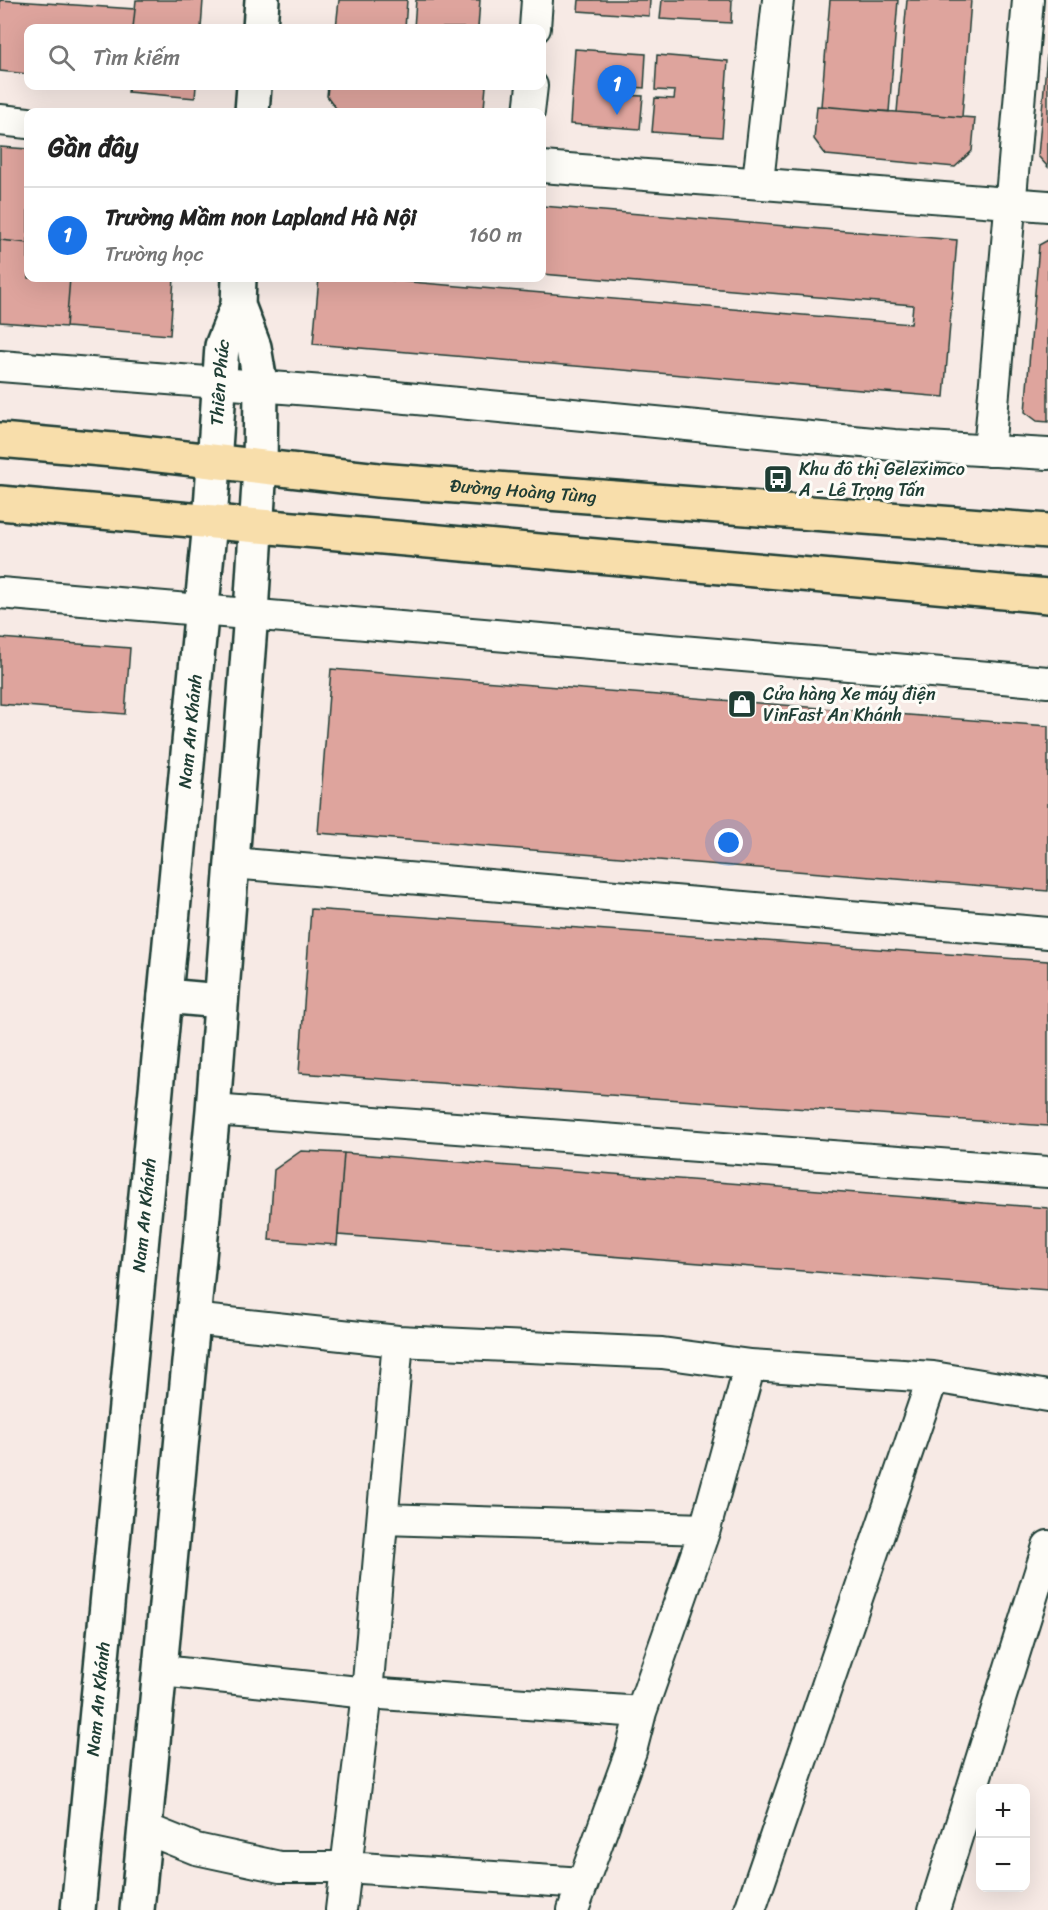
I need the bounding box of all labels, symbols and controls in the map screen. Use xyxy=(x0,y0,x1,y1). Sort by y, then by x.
search box xyxy=(24,24,546,90)
text: Tìm kiếm xyxy=(93,38,180,77)
icon: search xyxy=(45,41,78,74)
pin: 1 xyxy=(598,66,636,115)
text: Gần đây xyxy=(48,124,138,170)
text: Trường Mầm non Lapland Hà Nội xyxy=(105,198,416,237)
text: 1 xyxy=(63,218,72,253)
text: 160 m xyxy=(469,218,522,253)
text: Trường học xyxy=(105,237,203,272)
street label: Thiên Phúc xyxy=(201,334,239,427)
place label: Khu đô thị Geleximco A - Lê Trọng Tấn xyxy=(798,453,965,506)
bus stop icon: Khu đô thị Geleximco A - Lê Trọng Tấn xyxy=(762,463,794,495)
street label: Đường Hoàng Tùng xyxy=(449,470,598,513)
street label: Nam An Khánh xyxy=(169,673,211,790)
place label: Cửa hàng Xe máy điện VinFast An Khánh xyxy=(763,678,936,731)
shop icon: Cửa hàng Xe máy điện VinFast An Khánh xyxy=(726,688,758,720)
your location xyxy=(714,828,743,857)
street label: Nam An Khánh xyxy=(123,1156,165,1274)
street label: Nam An Khánh xyxy=(77,1640,119,1758)
map controls xyxy=(976,1784,1030,1892)
button: + xyxy=(976,1784,1030,1838)
button: − xyxy=(976,1838,1030,1892)

